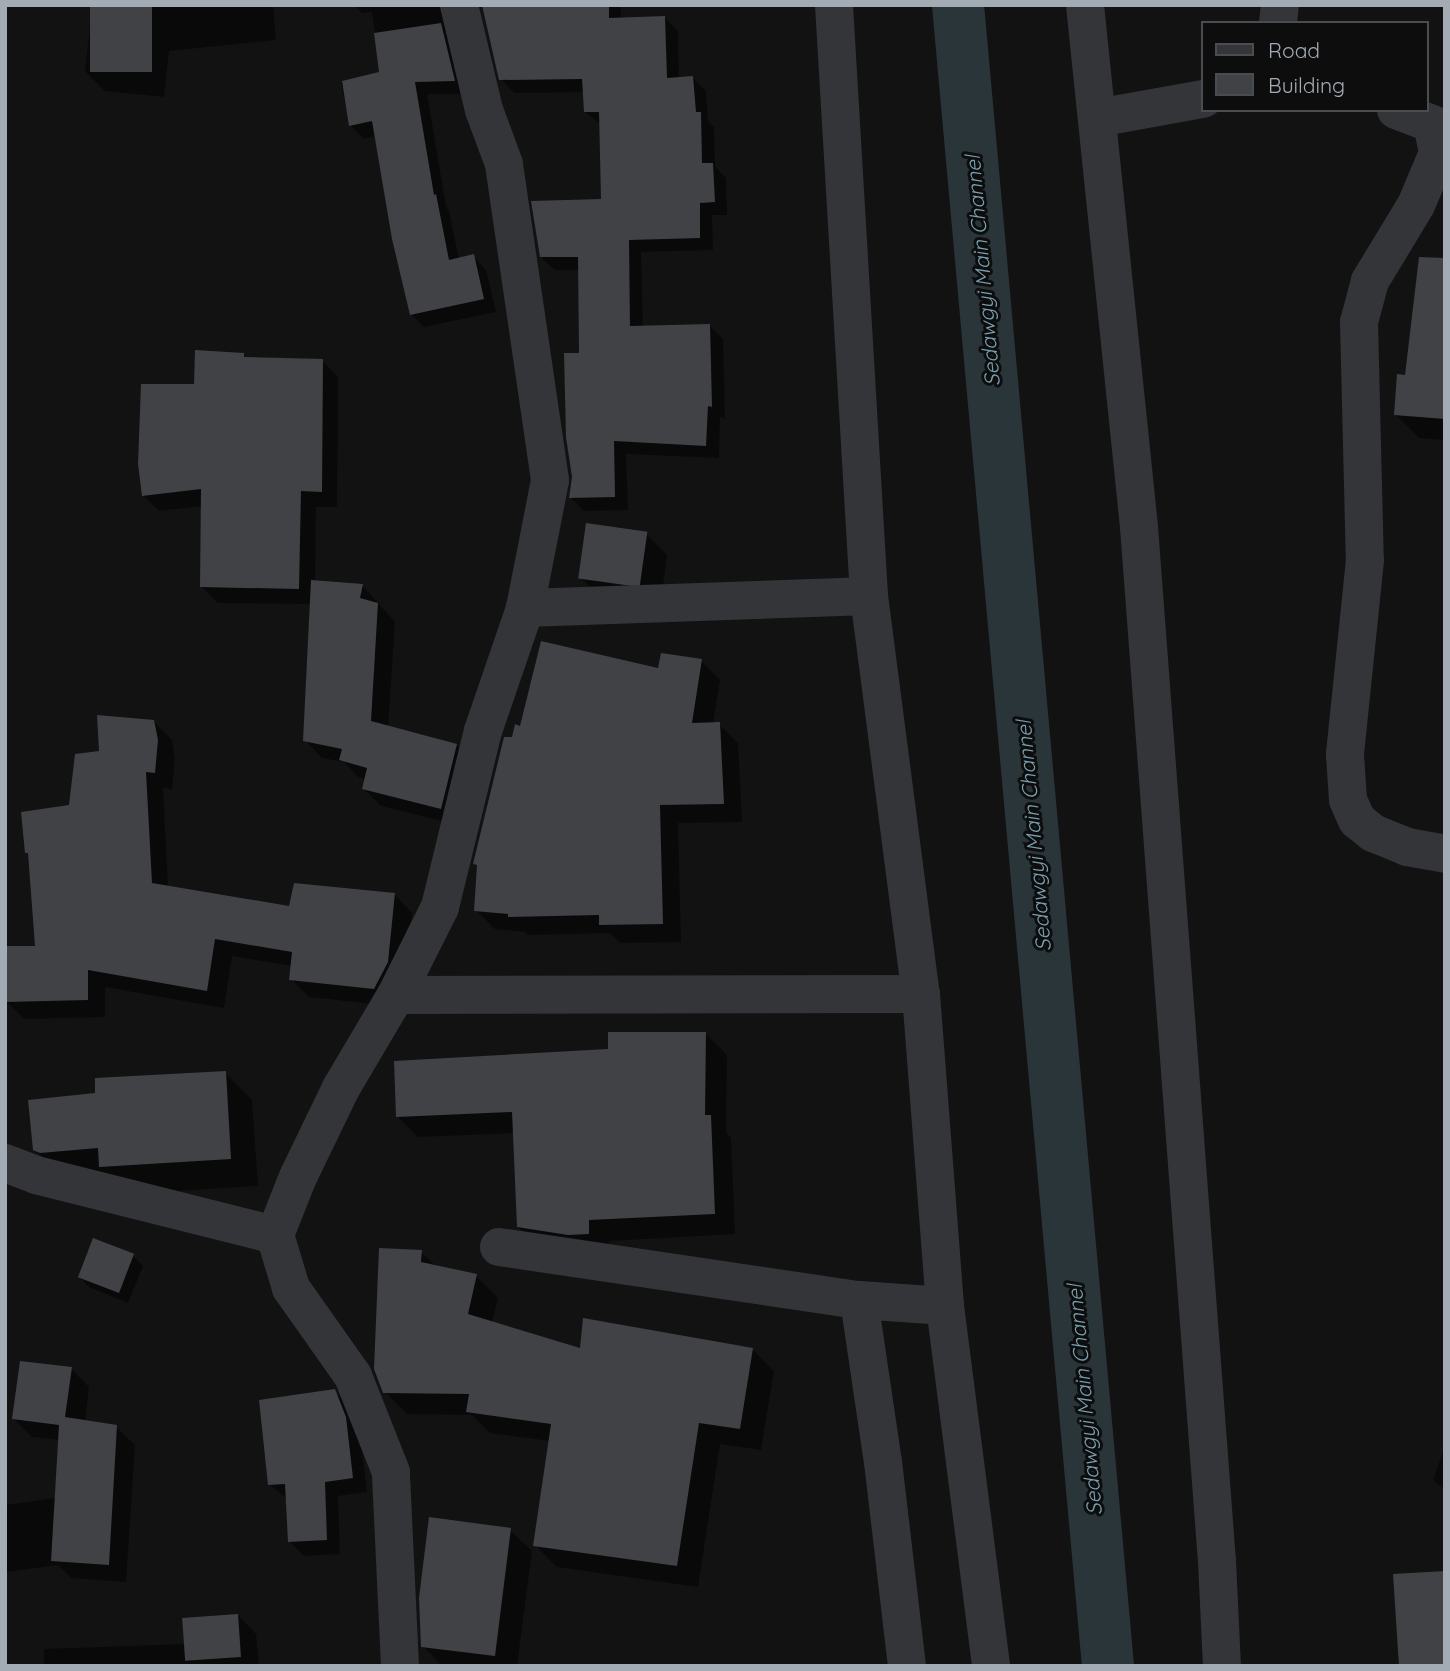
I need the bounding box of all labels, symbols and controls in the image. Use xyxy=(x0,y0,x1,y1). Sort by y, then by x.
legend xyxy=(1202,21,1429,112)
text: Road xyxy=(1268,37,1320,63)
text: Building xyxy=(1268,72,1345,98)
water label: Sedawgyi Main Channel xyxy=(959,154,1005,388)
water label: Sedawgyi Main Channel xyxy=(1010,719,1056,953)
water label: Sedawgyi Main Channel xyxy=(1061,1283,1107,1517)

